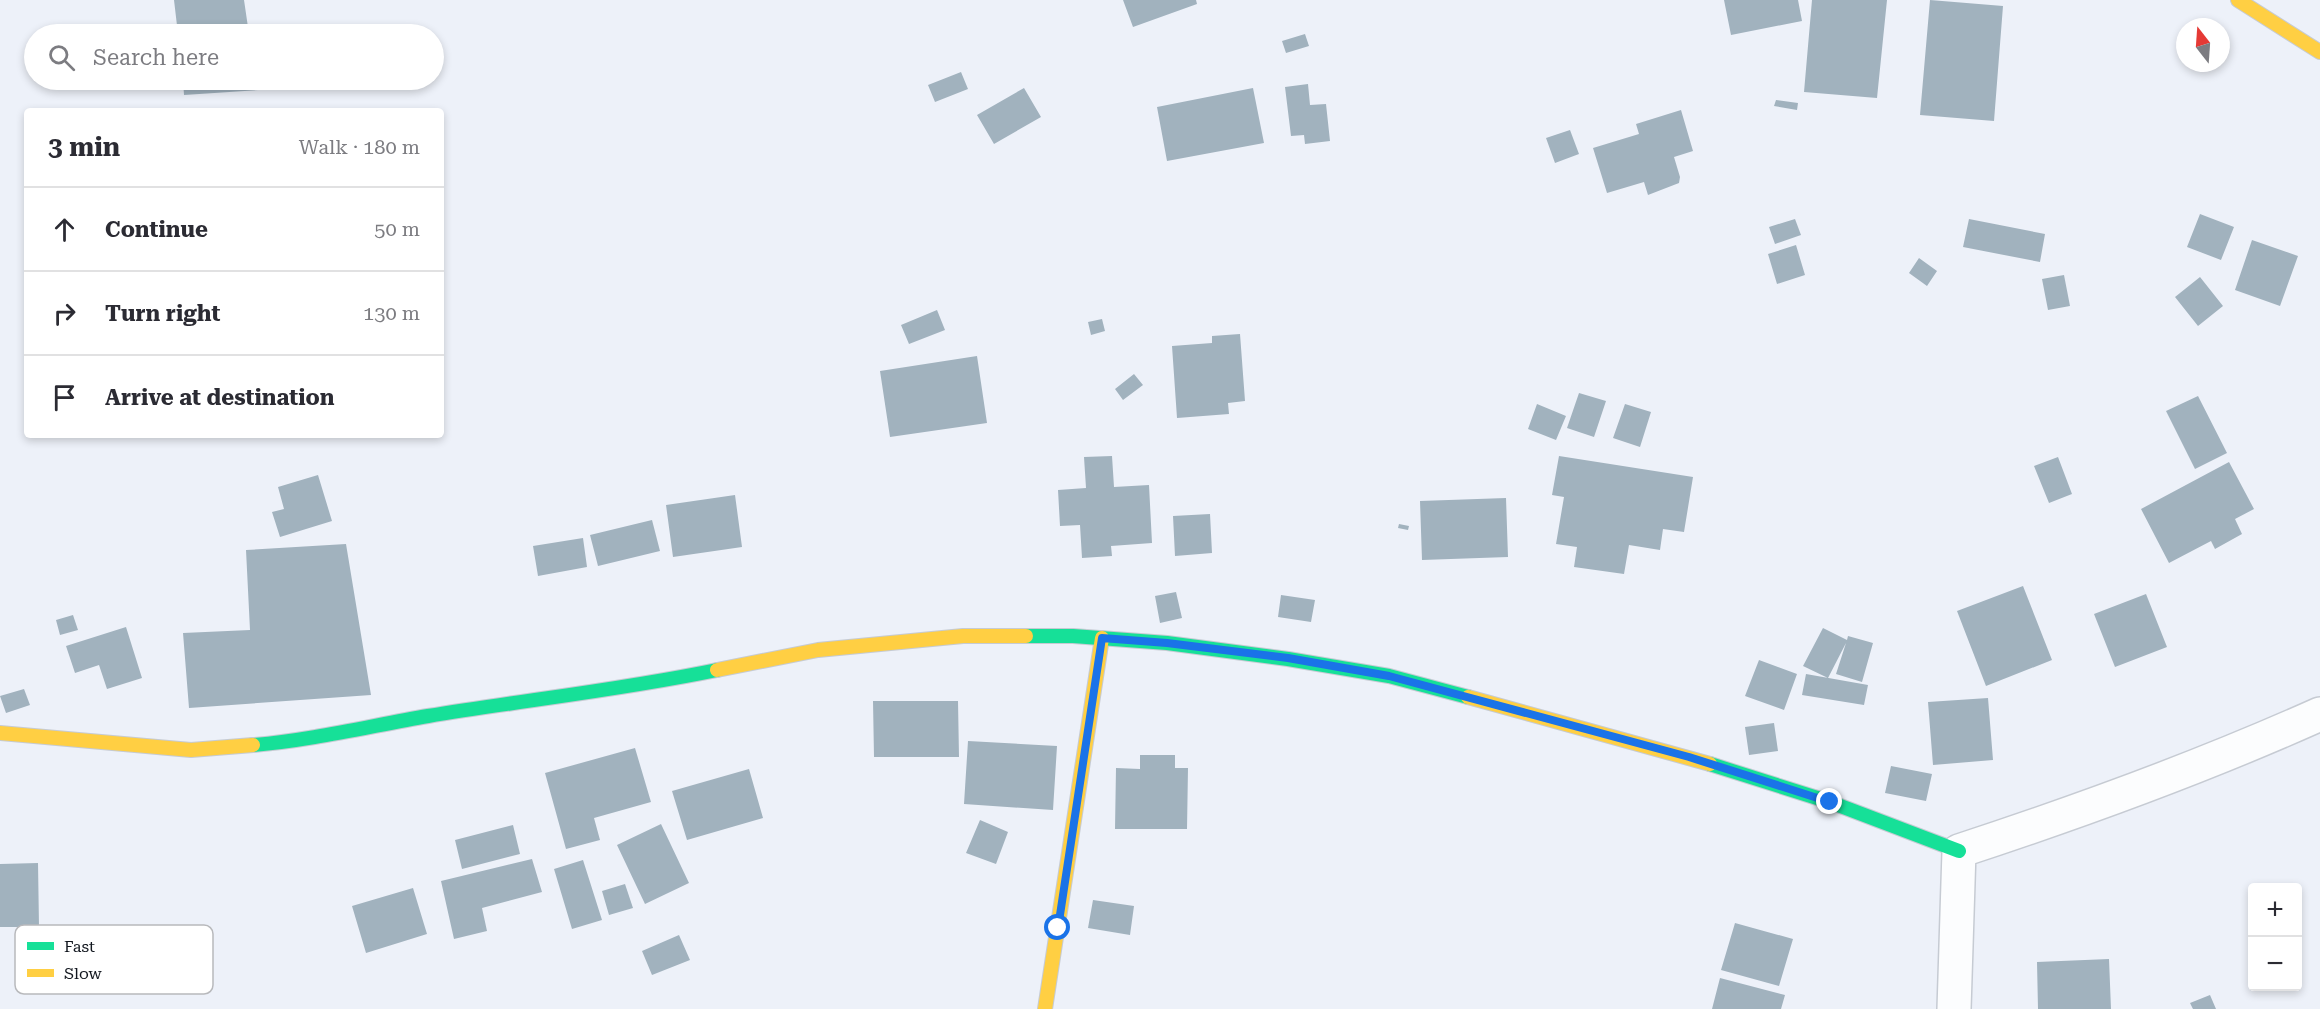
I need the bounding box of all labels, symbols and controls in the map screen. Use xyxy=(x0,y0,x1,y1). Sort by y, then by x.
north arrow xyxy=(2176,18,2230,72)
search box xyxy=(24,24,444,90)
icon: search xyxy=(45,41,78,74)
text: Search here xyxy=(93,45,219,70)
text: 3 min xyxy=(48,132,120,162)
text: Walk · 180 m xyxy=(299,135,420,159)
icon: ahead xyxy=(48,213,81,246)
text: Continue xyxy=(105,217,208,242)
text: 50 m xyxy=(374,217,420,241)
icon: right xyxy=(48,297,81,330)
text: Turn right xyxy=(105,301,220,326)
text: 130 m xyxy=(363,301,420,325)
icon: arrive xyxy=(48,381,81,414)
text: Arrive at destination xyxy=(105,385,334,410)
route end xyxy=(1816,788,1842,814)
map controls xyxy=(2248,883,2302,991)
button: + xyxy=(2248,883,2302,937)
route start xyxy=(1044,914,1070,940)
legend xyxy=(15,925,213,994)
text: Fast xyxy=(64,937,95,956)
button: − xyxy=(2248,937,2302,991)
text: Slow xyxy=(64,964,102,983)

